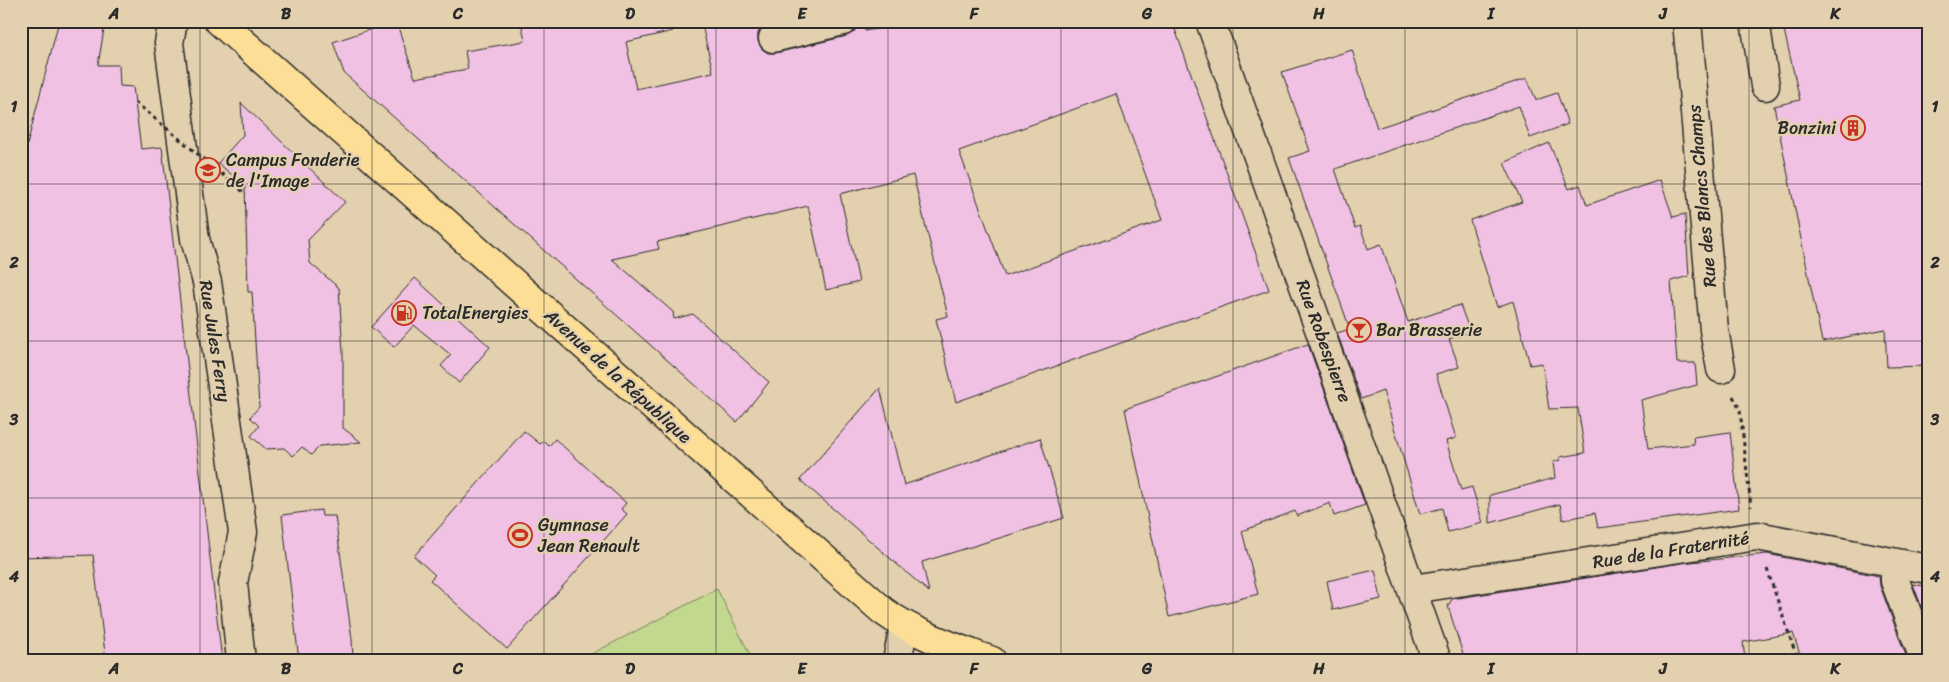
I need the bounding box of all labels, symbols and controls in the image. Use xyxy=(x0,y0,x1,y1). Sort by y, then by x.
text: A xyxy=(108,0,119,28)
text: B xyxy=(281,0,292,28)
text: C xyxy=(452,0,464,28)
text: D xyxy=(625,0,635,28)
text: E xyxy=(798,0,808,28)
text: F xyxy=(969,0,980,28)
text: G xyxy=(1141,0,1153,28)
text: H xyxy=(1312,0,1325,28)
text: I xyxy=(1487,0,1496,28)
text: J xyxy=(1658,0,1668,28)
text: K xyxy=(1829,0,1841,28)
text: 1 xyxy=(11,92,18,121)
text: 1 xyxy=(1932,92,1939,121)
street label: Rue des Blancs Champs xyxy=(1678,103,1726,289)
place label: Bonzini xyxy=(1778,112,1837,144)
building icon: Bonzini xyxy=(1840,115,1866,141)
place label: Campus Fonderie de l'Image xyxy=(226,144,360,197)
school or university icon: Campus Fonderie de l'Image xyxy=(195,157,221,183)
text: 2 xyxy=(8,248,19,277)
text: 2 xyxy=(1929,248,1940,277)
street label: Rue Robespierre xyxy=(1287,275,1361,407)
street label: Rue Jules Ferry xyxy=(190,278,241,405)
place label: TotalEnergies xyxy=(422,297,529,329)
fuel station icon: TotalEnergies xyxy=(391,300,417,326)
street label: Avenue de la République xyxy=(536,300,700,452)
place label: Bar Brasserie xyxy=(1376,314,1482,346)
bar icon: Bar Brasserie xyxy=(1346,317,1372,343)
text: 3 xyxy=(9,405,19,434)
text: 3 xyxy=(1930,405,1940,434)
place label: Gymnase Jean Renault xyxy=(537,509,640,562)
sports icon: Gymnase Jean Renault xyxy=(507,522,533,548)
street label: Rue de la Fraternité xyxy=(1590,522,1752,578)
text: 4 xyxy=(8,562,19,591)
text: 4 xyxy=(1929,562,1940,591)
text: A xyxy=(108,654,119,682)
text: B xyxy=(281,654,292,682)
text: C xyxy=(452,654,464,682)
text: D xyxy=(625,654,635,682)
text: E xyxy=(798,654,808,682)
text: F xyxy=(969,654,980,682)
text: G xyxy=(1141,654,1153,682)
text: H xyxy=(1312,654,1325,682)
text: I xyxy=(1487,654,1496,682)
text: J xyxy=(1658,654,1668,682)
text: K xyxy=(1829,654,1841,682)

